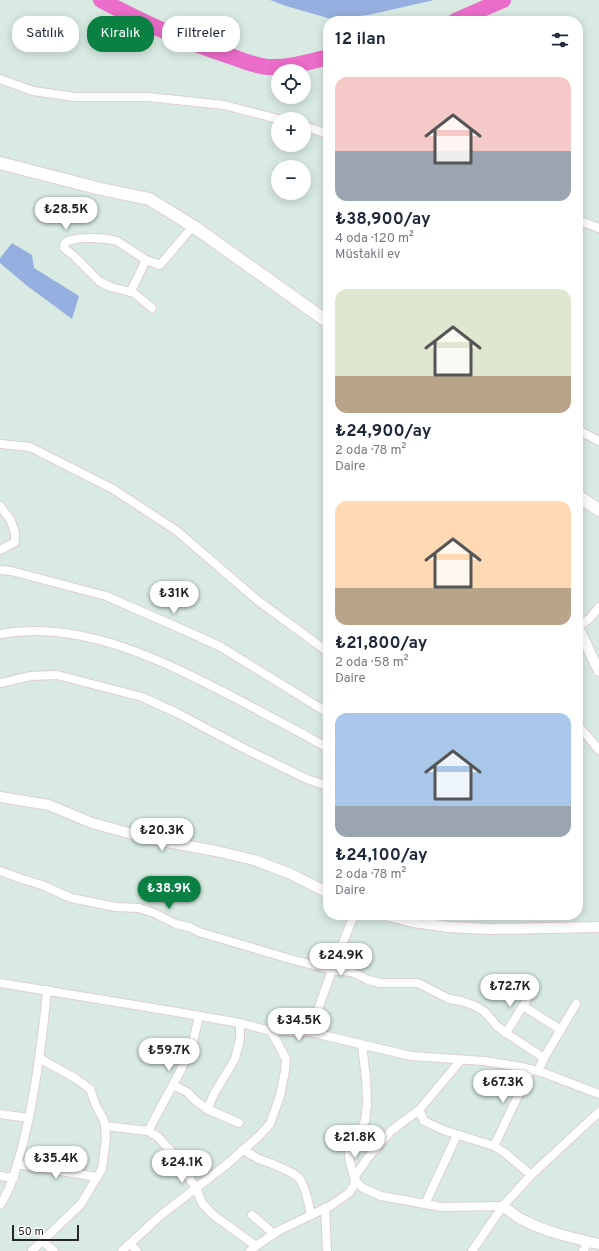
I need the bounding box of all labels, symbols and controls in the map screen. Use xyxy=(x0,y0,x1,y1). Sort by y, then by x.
chip: Satılık xyxy=(12,16,79,52)
chip: Kiralık xyxy=(87,16,154,52)
chip: Filtreler xyxy=(162,16,240,52)
text: 12 ilan xyxy=(335,29,386,51)
icon: filters xyxy=(549,29,571,51)
map controls xyxy=(271,64,311,200)
button: locate xyxy=(271,64,311,104)
icon: home xyxy=(417,103,489,175)
button: + xyxy=(271,112,311,152)
button: − xyxy=(271,160,311,200)
pin: ₺28.5K xyxy=(33,197,99,231)
text: ₺28.5K xyxy=(44,202,88,218)
text: ₺38,900/ay xyxy=(335,209,431,231)
text: 4 oda · 120 m² xyxy=(335,231,414,247)
text: Müstakil ev xyxy=(335,247,400,263)
icon: home xyxy=(417,315,489,387)
text: ₺24,900/ay xyxy=(335,421,432,443)
text: 2 oda · 78 m² xyxy=(335,443,406,459)
text: Daire xyxy=(335,459,366,475)
icon: home xyxy=(417,527,489,599)
pin: ₺31K xyxy=(150,581,198,615)
text: ₺31K xyxy=(159,586,189,602)
text: ₺21,800/ay xyxy=(335,633,427,655)
text: 2 oda · 58 m² xyxy=(335,655,409,671)
text: Daire xyxy=(335,671,366,687)
icon: home xyxy=(417,739,489,811)
pin: ₺20.3K xyxy=(129,818,195,852)
text: ₺20.3K xyxy=(139,823,185,839)
text: ₺24,100/ay xyxy=(335,845,428,867)
text: 2 oda · 78 m² xyxy=(335,867,406,883)
pin: ₺38.9K xyxy=(136,876,202,910)
text: ₺38.9K xyxy=(147,881,191,897)
text: Daire xyxy=(335,883,366,899)
pin: ₺24.9K xyxy=(308,943,374,977)
text: ₺24.9K xyxy=(318,948,364,964)
pin: ₺72.7K xyxy=(477,974,543,1008)
text: ₺72.7K xyxy=(489,979,531,995)
pin: ₺34.5K xyxy=(266,1008,332,1042)
text: ₺34.5K xyxy=(277,1013,321,1029)
pin: ₺59.7K xyxy=(136,1038,202,1072)
text: ₺59.7K xyxy=(148,1043,190,1059)
pin: ₺67.3K xyxy=(470,1070,536,1104)
text: ₺67.3K xyxy=(482,1075,524,1091)
pin: ₺21.8K xyxy=(322,1125,388,1159)
text: ₺21.8K xyxy=(334,1130,376,1146)
pin: ₺35.4K xyxy=(23,1146,89,1180)
pin: ₺24.1K xyxy=(149,1150,215,1184)
text: ₺35.4K xyxy=(34,1151,79,1167)
text: ₺24.1K xyxy=(161,1155,203,1171)
scale bar xyxy=(12,1223,79,1242)
text: 50 m xyxy=(18,1225,44,1239)

